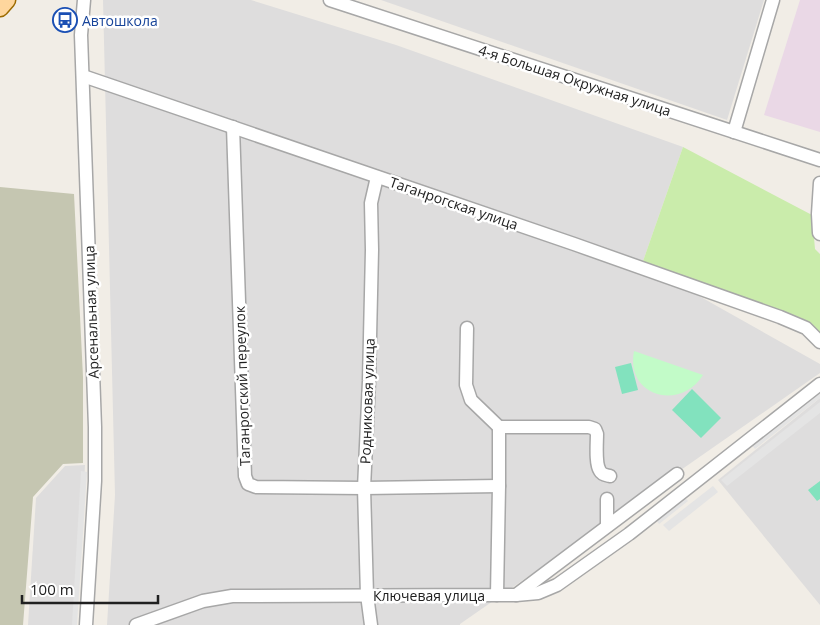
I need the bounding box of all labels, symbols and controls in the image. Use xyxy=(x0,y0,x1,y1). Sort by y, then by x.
bus stop icon: Автошкола xyxy=(52,7,78,33)
place label: Автошкола xyxy=(82,11,158,30)
street label: 4-я Большая Окружная улица xyxy=(476,40,674,120)
street label: Таганрогская улица xyxy=(387,172,521,234)
street label: Арсенальная улица xyxy=(79,245,103,379)
street label: Таганрогский переулок xyxy=(230,305,254,466)
street label: Родниковая улица xyxy=(355,338,379,464)
scale bar xyxy=(22,572,159,604)
text: 100 m xyxy=(30,579,74,599)
street label: Ключевая улица xyxy=(373,586,485,605)

